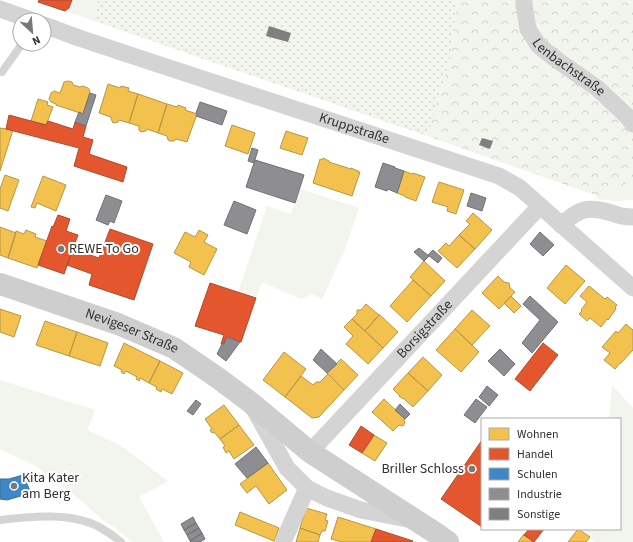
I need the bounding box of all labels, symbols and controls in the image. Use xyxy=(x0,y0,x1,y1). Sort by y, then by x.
north arrow xyxy=(12,12,52,52)
text: N xyxy=(30,32,43,49)
street label: Lenbachstraße xyxy=(527,35,610,101)
street label: Kruppstraße xyxy=(316,108,392,149)
place label: REWE To Go xyxy=(69,239,139,259)
marker: REWE To Go xyxy=(56,244,66,254)
street label: Borsigstraße xyxy=(392,295,457,363)
street label: Nevigeser Straße xyxy=(83,304,183,359)
legend xyxy=(481,418,621,530)
text: Wohnen xyxy=(517,426,559,443)
text: Handel xyxy=(517,446,553,463)
place label: Briller Schloss xyxy=(381,459,464,479)
marker: Briller Schloss xyxy=(467,464,477,474)
text: Schulen xyxy=(517,466,558,483)
place label: Kita Kater am Berg xyxy=(22,468,79,504)
marker: Kita Kater am Berg xyxy=(9,481,19,491)
text: Industrie xyxy=(517,486,562,503)
text: Sonstige xyxy=(517,506,560,523)

